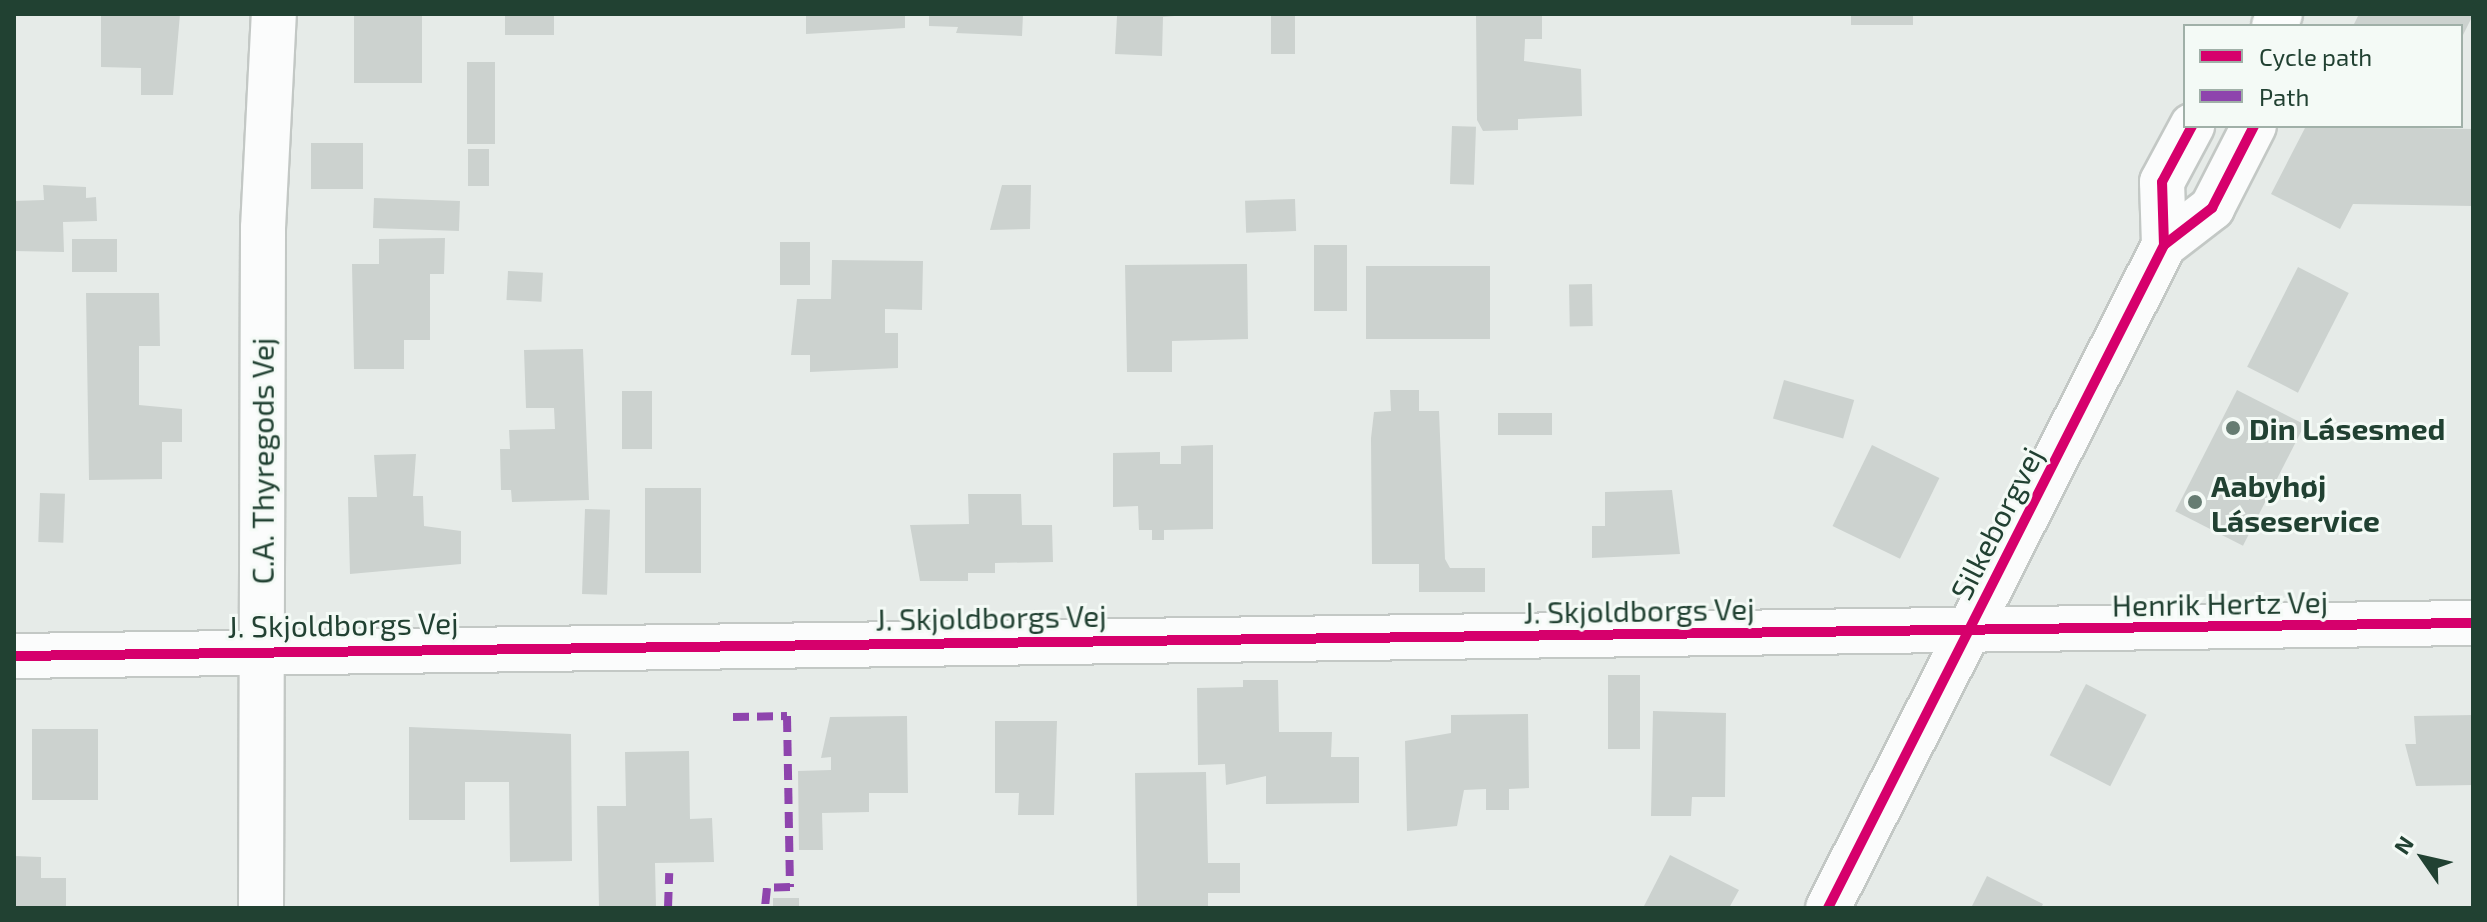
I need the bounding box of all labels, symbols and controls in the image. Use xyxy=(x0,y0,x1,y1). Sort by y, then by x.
legend xyxy=(2183,24,2463,128)
text: Cycle path xyxy=(2259,42,2372,71)
text: Path xyxy=(2259,82,2309,111)
street label: C.A. Thyregods Vej xyxy=(244,337,280,585)
place label: Din Lásesmed xyxy=(2249,410,2445,446)
marker: Din Lásesmed xyxy=(2224,419,2242,437)
street label: Silkeborgvej xyxy=(1942,441,2050,605)
place label: Aabyhøj Láseservice xyxy=(2211,467,2380,538)
marker: Aabyhøj Láseservice xyxy=(2186,493,2204,511)
street label: Henrik Hertz Vej xyxy=(2111,583,2329,623)
street label: J. Skjoldborgs Vej xyxy=(1523,590,1755,630)
street label: J. Skjoldborgs Vej xyxy=(875,597,1107,637)
street label: J. Skjoldborgs Vej xyxy=(227,604,459,644)
north arrow xyxy=(2383,818,2463,898)
text: N xyxy=(2388,831,2418,858)

